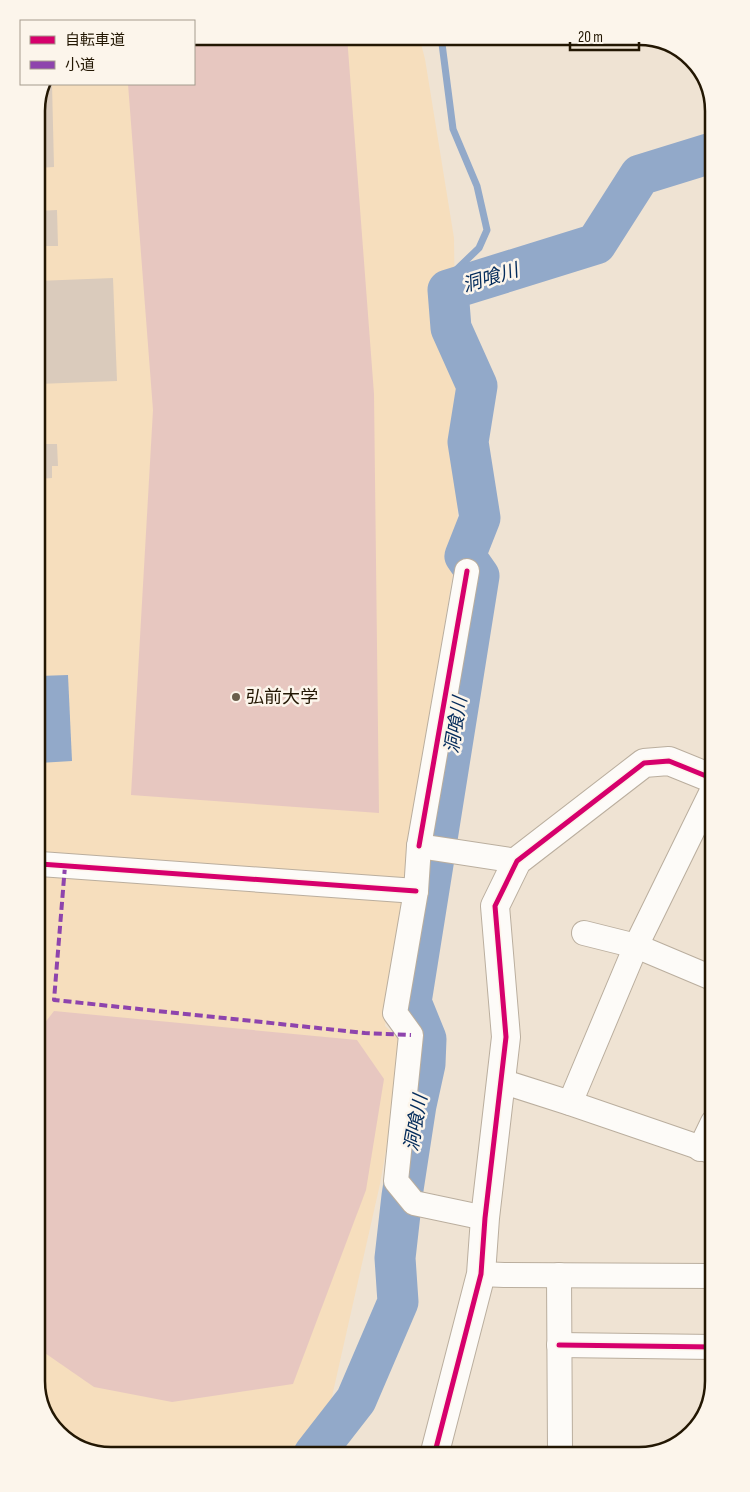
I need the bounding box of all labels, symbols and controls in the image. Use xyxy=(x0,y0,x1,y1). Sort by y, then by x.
legend xyxy=(20,20,195,85)
scale bar xyxy=(570,20,639,52)
text: 20 m xyxy=(578,28,603,47)
text: 自転車道 xyxy=(65,31,125,50)
text: 小道 xyxy=(65,56,95,75)
water label: 洞喰川 xyxy=(460,259,523,298)
place label: 弘前大学 xyxy=(246,687,318,708)
marker: 弘前大学 xyxy=(230,691,242,703)
water label: 洞喰川 xyxy=(441,693,473,755)
water label: 洞喰川 xyxy=(400,1091,433,1153)

